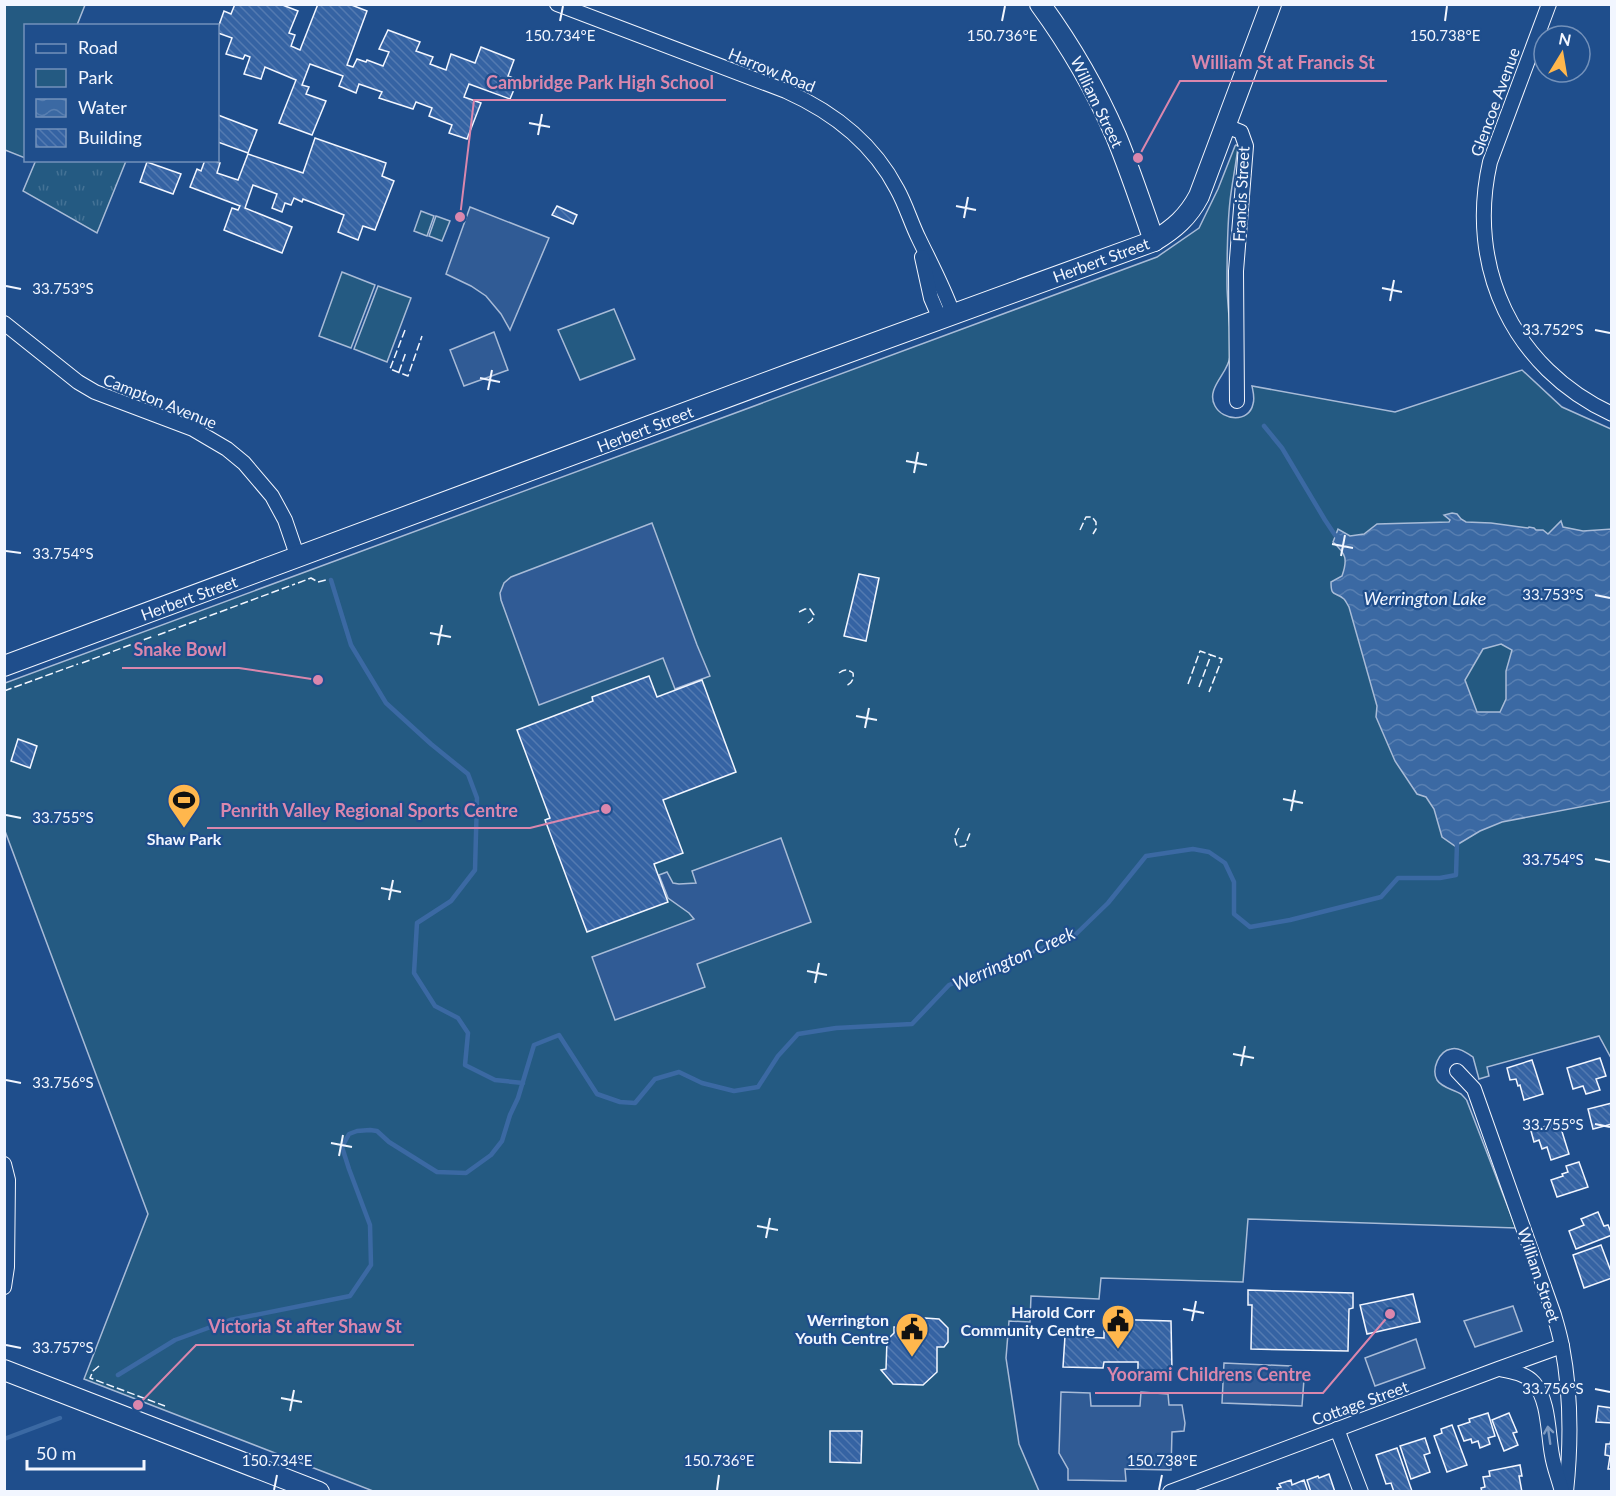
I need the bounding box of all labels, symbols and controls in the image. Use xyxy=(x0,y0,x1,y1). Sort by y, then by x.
legend xyxy=(24,24,219,162)
north arrow xyxy=(1532,24,1592,84)
text: 150.734°E xyxy=(525,26,595,44)
text: 150.736°E xyxy=(967,26,1037,44)
text: 150.738°E xyxy=(1410,26,1480,44)
text: N xyxy=(1557,28,1573,49)
text: Road xyxy=(78,36,118,58)
street label: Harrow Road xyxy=(726,43,818,96)
callout: William St at Francis St xyxy=(1180,45,1387,81)
street label: Glencoe Avenue xyxy=(1466,45,1523,159)
text: William St at Francis St xyxy=(1191,51,1375,73)
street label: William Street xyxy=(1067,53,1128,151)
callout: Cambridge Park High School xyxy=(474,64,726,100)
text: Park xyxy=(78,66,114,88)
text: Cambridge Park High School xyxy=(486,71,714,93)
text: Water xyxy=(78,96,127,118)
text: Building xyxy=(78,126,142,148)
street label: Francis Street xyxy=(1229,146,1253,242)
street label: Herbert Street xyxy=(1050,233,1152,286)
text: 33.753°S xyxy=(32,279,94,297)
text: 33.752°S xyxy=(1522,320,1584,338)
street label: Campton Avenue xyxy=(101,369,220,432)
street label: Herbert Street xyxy=(594,401,696,456)
text: 33.754°S xyxy=(32,544,94,562)
street label: Herbert Street xyxy=(138,571,240,624)
text: 33.753°S xyxy=(1522,585,1584,603)
water label: Werrington Lake xyxy=(1364,587,1486,609)
callout: Snake Bowl xyxy=(122,632,239,668)
text: Snake Bowl xyxy=(134,638,226,660)
sports icon: Shaw Park xyxy=(166,782,202,829)
callout: Penrith Valley Regional Sports Centre xyxy=(207,792,530,828)
text: Penrith Valley Regional Sports Centre xyxy=(220,799,518,821)
text: 33.755°S xyxy=(32,808,94,826)
place label: Shaw Park xyxy=(147,829,222,848)
text: 33.754°S xyxy=(1522,850,1584,868)
water label: Werrington Creek xyxy=(949,921,1079,995)
text: 33.756°S xyxy=(32,1073,94,1091)
text: 33.755°S xyxy=(1522,1115,1584,1133)
street label: William Street xyxy=(1514,1225,1565,1325)
place label: Harold Corr Community Centre xyxy=(960,1302,1095,1339)
public building icon: Harold Corr Community Centre xyxy=(1100,1303,1136,1350)
callout: Victoria St after Shaw St xyxy=(196,1309,414,1345)
place label: Werrington Youth Centre xyxy=(794,1310,889,1347)
public building icon: Werrington Youth Centre xyxy=(894,1311,930,1358)
text: Victoria St after Shaw St xyxy=(207,1315,402,1337)
text: 33.757°S xyxy=(32,1338,94,1356)
callout: Yoorami Childrens Centre xyxy=(1095,1357,1323,1393)
text: Yoorami Childrens Centre xyxy=(1106,1363,1311,1385)
street label: Cottage Street xyxy=(1309,1376,1411,1429)
text: 33.756°S xyxy=(1522,1379,1584,1397)
one-way arrow xyxy=(1543,1425,1554,1445)
scale bar xyxy=(27,1433,144,1471)
text: 50 m xyxy=(36,1442,76,1464)
text: 150.734°E xyxy=(242,1451,312,1469)
text: 150.736°E xyxy=(684,1451,754,1469)
text: 150.738°E xyxy=(1127,1451,1197,1469)

